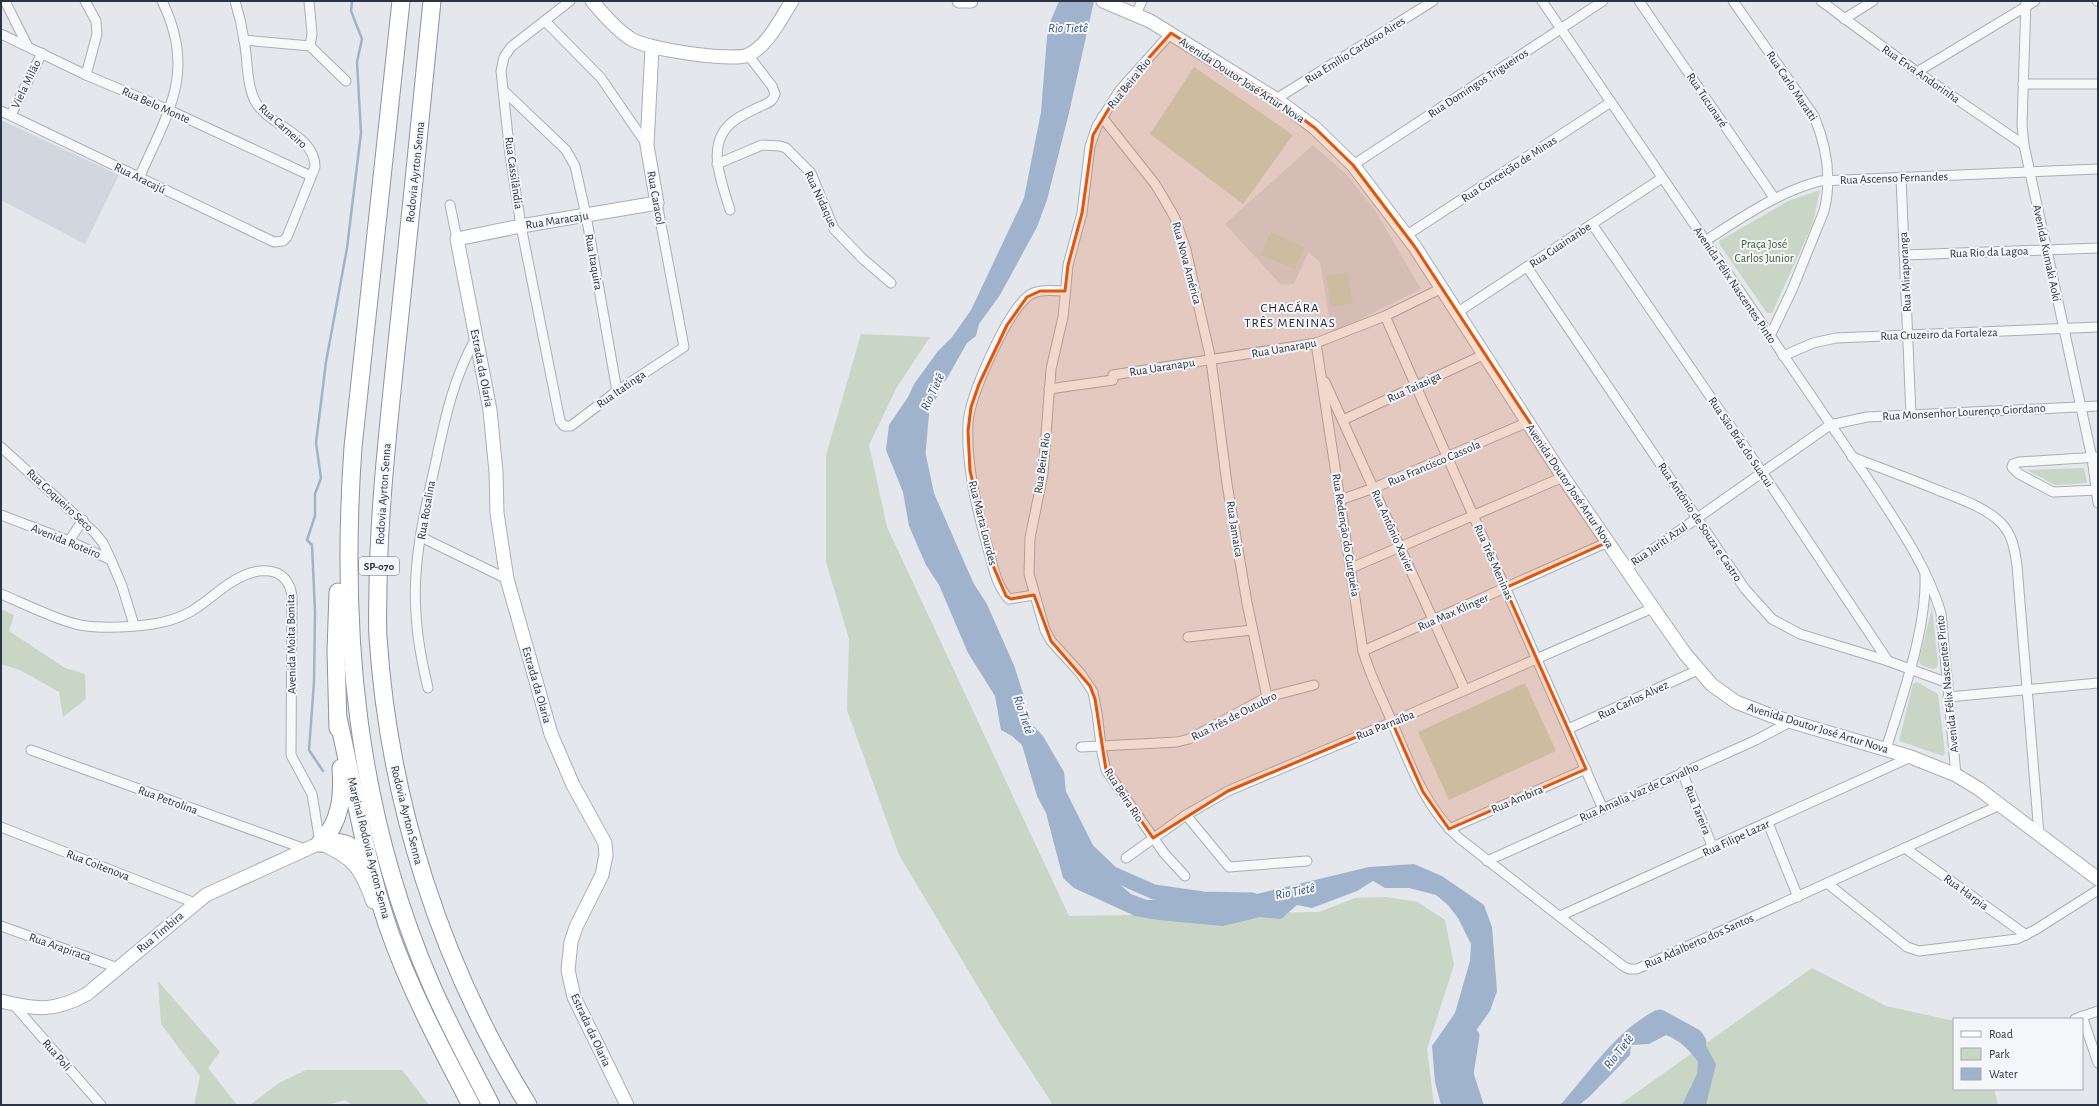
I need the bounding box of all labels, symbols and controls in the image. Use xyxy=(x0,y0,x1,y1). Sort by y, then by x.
street label: Rua Emílio Cardoso Aires xyxy=(1303,14,1407,86)
water label: Rio Tietê xyxy=(1048,22,1088,35)
street label: Avenida Doutor José Artur Nova xyxy=(1177,35,1307,125)
street label: Rua Erva Andorinha xyxy=(1880,43,1962,106)
street label: Rua Domingos Trigueiros xyxy=(1426,46,1530,120)
street label: Rua Carlo Maratti xyxy=(1764,49,1820,123)
street label: Rua Beira Rio xyxy=(1105,55,1153,111)
street label: Viela Milão xyxy=(9,58,43,110)
street label: Rua Tucunaré xyxy=(1684,71,1730,129)
street label: Rua Belo Monte xyxy=(120,85,192,125)
street label: Rua Carneiro xyxy=(257,101,309,151)
street label: Rodovia Ayrton Senna xyxy=(404,120,427,223)
street label: Rua Conceição de Minas xyxy=(1459,134,1559,204)
street label: Rua Cassilândia xyxy=(503,136,525,210)
street label: Rua Aracajú xyxy=(112,160,168,196)
street label: Rua Nidaque xyxy=(803,169,839,229)
street label: Rua Caracol xyxy=(645,170,667,226)
street label: Rua Ascenso Fernandes xyxy=(1840,170,1948,186)
street label: Avenida Kumaki Aoki xyxy=(2031,203,2063,303)
street label: Rua Maracaju xyxy=(525,209,589,232)
street label: Rua Nova América xyxy=(1170,220,1204,306)
street label: Rua Guainanbe xyxy=(1527,220,1593,270)
street label: Avenida Félix Nascentes Pinto xyxy=(1691,224,1779,346)
street label: Rua Miraporanga xyxy=(1897,231,1913,312)
street label: Rua Itaquira xyxy=(583,233,605,292)
park label: Praça José Carlos Junior xyxy=(1734,238,1794,264)
street label: Rua Rio da Lagoa xyxy=(1949,245,2029,259)
district label: CHACÁRA TRÊS MENINAS xyxy=(1244,301,1336,330)
street label: Rua Cruzeiro da Fortaleza xyxy=(1880,326,1998,342)
street label: Estrada da Olaria xyxy=(469,328,496,408)
street label: Rua Uanarapu xyxy=(1251,336,1317,360)
street label: Rua Uaranapu xyxy=(1129,356,1195,378)
street label: Rua Itatinga xyxy=(594,368,648,410)
street label: Rua Taiasiga xyxy=(1385,369,1443,405)
water label: Rio Tietê xyxy=(919,371,947,413)
street label: Rua São Brás do Suacui xyxy=(1706,395,1776,489)
street label: Rua Monsenhor Lourenço Giordano xyxy=(1882,402,2046,422)
street label: Avenida Doutor José Artur Nova xyxy=(1524,422,1616,551)
street label: Rua Beira Rio xyxy=(1032,432,1052,494)
street label: Rua Francisco Cassola xyxy=(1386,438,1483,488)
street label: Rodovia Ayrton Senna xyxy=(373,442,394,545)
street label: Rua Antônio de Souza e Castro xyxy=(1656,460,1744,584)
street label: Rua Coqueiro Seco xyxy=(25,466,96,534)
street label: Rua Redenção do Gurguéia xyxy=(1330,473,1362,598)
street label: Rua Rosalina xyxy=(415,479,437,540)
street label: Rua Marta Lourdes xyxy=(967,479,999,567)
street label: Rua Antônio Xavier xyxy=(1369,488,1417,574)
street label: Rua Jamaica xyxy=(1225,500,1245,559)
street label: Rua Juriti Azul xyxy=(1628,520,1690,568)
street label: Avenida Roteiro xyxy=(29,522,103,560)
street label: Rua Três Meninas xyxy=(1472,523,1516,601)
road number: SP-070 xyxy=(359,557,399,575)
street label: Rua Max Klinger xyxy=(1416,591,1490,633)
street label: Avenida Moita Bonita xyxy=(284,593,298,694)
street label: Avenida Félix Nascentes Pinto xyxy=(1934,615,1960,753)
street label: Estrada da Olaria xyxy=(520,645,554,725)
street label: Rua Carlos Alvez xyxy=(1596,678,1670,722)
street label: Rua Três de Outubro xyxy=(1189,689,1279,743)
water label: Rio Tietê xyxy=(1010,694,1036,736)
street label: Avenida Doutor José Artur Nova xyxy=(1746,701,1890,755)
street label: Rua Parnaíba xyxy=(1354,708,1416,742)
street label: Rua Amalia Vaz de Carvalho xyxy=(1578,760,1700,824)
street label: Rodovia Ayrton Senna xyxy=(388,764,425,866)
street label: Rua Beira Rio xyxy=(1102,766,1146,824)
street label: Marginal Rodovia Ayrton Senna xyxy=(345,776,393,921)
street label: Rua Ambira xyxy=(1489,783,1545,815)
street label: Rua Petrolina xyxy=(137,784,200,816)
street label: Rua Tareira xyxy=(1683,784,1714,837)
street label: Rua Filipe Lazar xyxy=(1701,817,1771,859)
street label: Rua Coitenova xyxy=(65,847,132,883)
street label: Rua Harpia xyxy=(1941,872,1991,912)
water label: Rio Tietê xyxy=(1274,882,1316,902)
street label: Rua Timbira xyxy=(134,909,186,955)
street label: Rua Adalberto dos Santos xyxy=(1643,911,1755,971)
street label: Rua Arapiraca xyxy=(28,931,93,963)
street label: Estrada da Olaria xyxy=(569,992,613,1069)
legend xyxy=(1953,1018,2083,1090)
text: Road xyxy=(1989,1028,2013,1040)
water label: Rio Tietê xyxy=(1602,1032,1636,1072)
street label: Rua Poli xyxy=(40,1037,74,1073)
text: Park xyxy=(1989,1048,2010,1060)
text: Water xyxy=(1989,1068,2018,1080)

